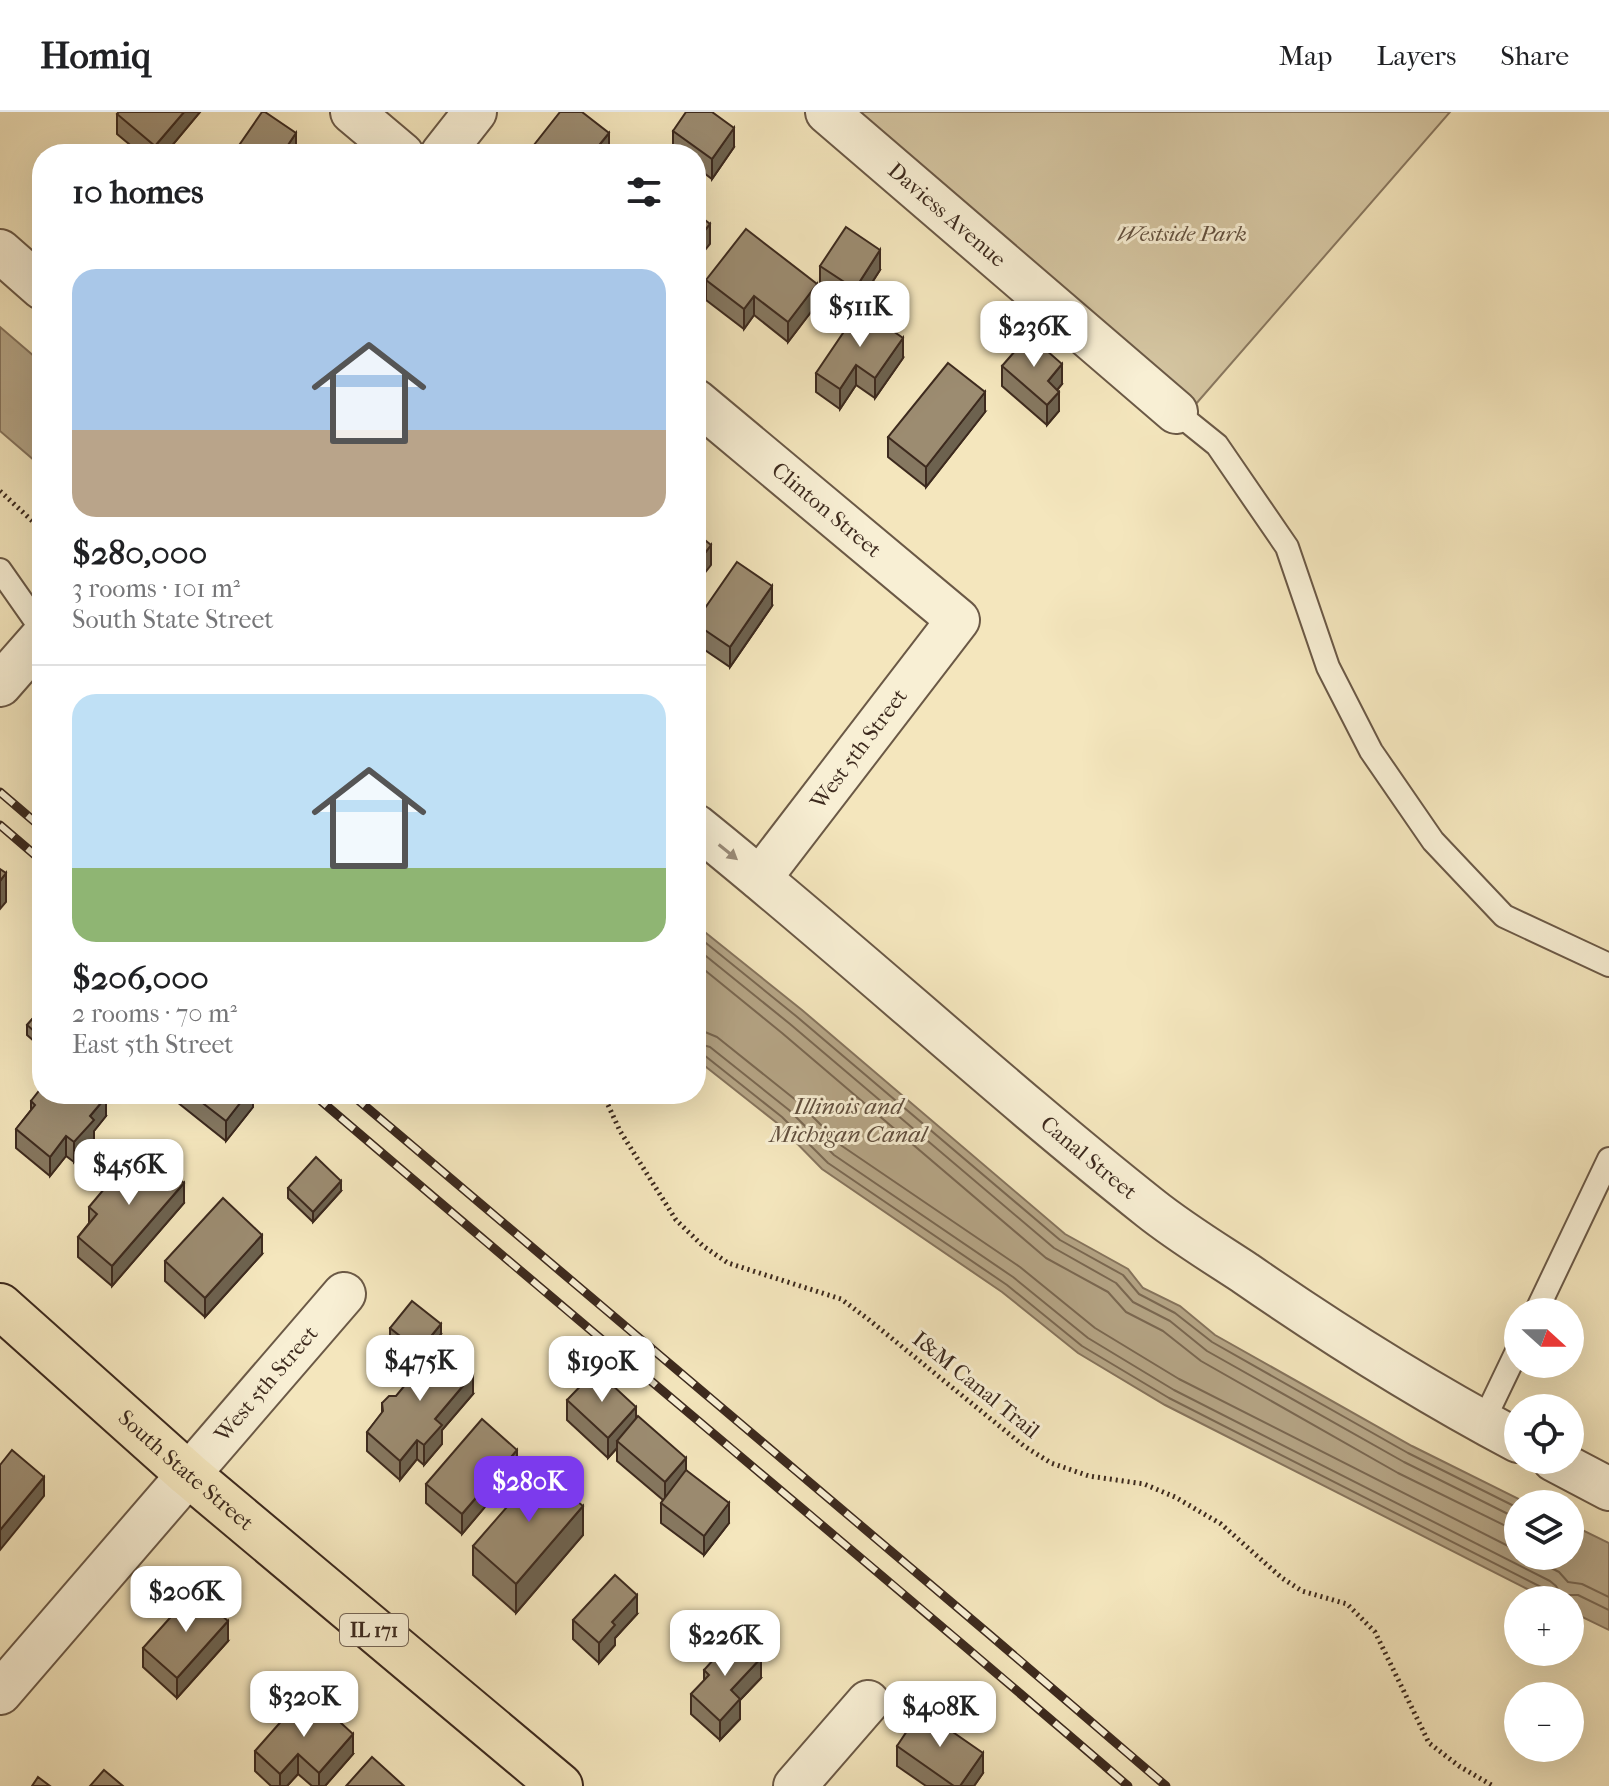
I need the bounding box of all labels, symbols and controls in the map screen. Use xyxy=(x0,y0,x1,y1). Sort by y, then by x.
text: Homiq xyxy=(40,33,151,78)
text: Map xyxy=(1279,39,1332,72)
text: Layers xyxy=(1376,39,1456,72)
text: Share xyxy=(1500,39,1569,72)
street label: Daviess Avenue xyxy=(883,157,1011,273)
icon: filters xyxy=(622,170,666,214)
text: 10 homes xyxy=(72,172,203,212)
park label: Westside Park xyxy=(1117,221,1247,247)
pin: $511K xyxy=(804,281,916,349)
text: $511K xyxy=(828,291,892,322)
pin: $236K xyxy=(978,301,1090,369)
text: $236K xyxy=(998,311,1070,342)
icon: home xyxy=(297,321,441,465)
street label: Clinton Street xyxy=(766,457,886,563)
text: $280,000 xyxy=(72,533,207,573)
text: 3 rooms · 101 m² xyxy=(72,573,240,604)
text: South State Street xyxy=(72,604,274,635)
street label: West 5th Street xyxy=(805,683,913,815)
icon: home xyxy=(297,746,441,890)
one-way arrow xyxy=(718,843,738,860)
text: $206,000 xyxy=(72,958,209,998)
text: 2 rooms · 70 m² xyxy=(72,998,237,1029)
text: East 5th Street xyxy=(72,1029,234,1060)
water label: Illinois and Michigan Canal xyxy=(767,1092,930,1148)
street label: Canal Street xyxy=(1035,1111,1142,1205)
pin: $456K xyxy=(73,1139,185,1207)
text: $456K xyxy=(92,1149,166,1180)
north arrow xyxy=(1504,1298,1584,1378)
map controls xyxy=(1504,1298,1584,1762)
street label: West 5th Street xyxy=(209,1321,323,1448)
street label: I&M Canal Trail xyxy=(907,1326,1045,1444)
pin: $475K xyxy=(364,1335,476,1403)
pin: $190K xyxy=(546,1336,658,1404)
text: $475K xyxy=(384,1345,456,1376)
text: $190K xyxy=(567,1346,637,1377)
button: locate xyxy=(1504,1394,1584,1474)
street label: South State Street xyxy=(113,1405,259,1536)
pin: $280K xyxy=(473,1456,585,1524)
text: $280K xyxy=(492,1466,566,1497)
button: layers xyxy=(1504,1490,1584,1570)
pin: $206K xyxy=(130,1566,242,1634)
text: $206K xyxy=(148,1576,224,1607)
button: + xyxy=(1504,1586,1584,1666)
pin: $226K xyxy=(669,1610,781,1678)
road number: IL 171 xyxy=(340,1614,408,1646)
text: $226K xyxy=(688,1620,762,1651)
pin: $320K xyxy=(248,1671,360,1739)
text: $320K xyxy=(268,1681,340,1712)
pin: $408K xyxy=(884,1681,996,1749)
button: − xyxy=(1504,1682,1584,1762)
text: $408K xyxy=(902,1691,978,1722)

